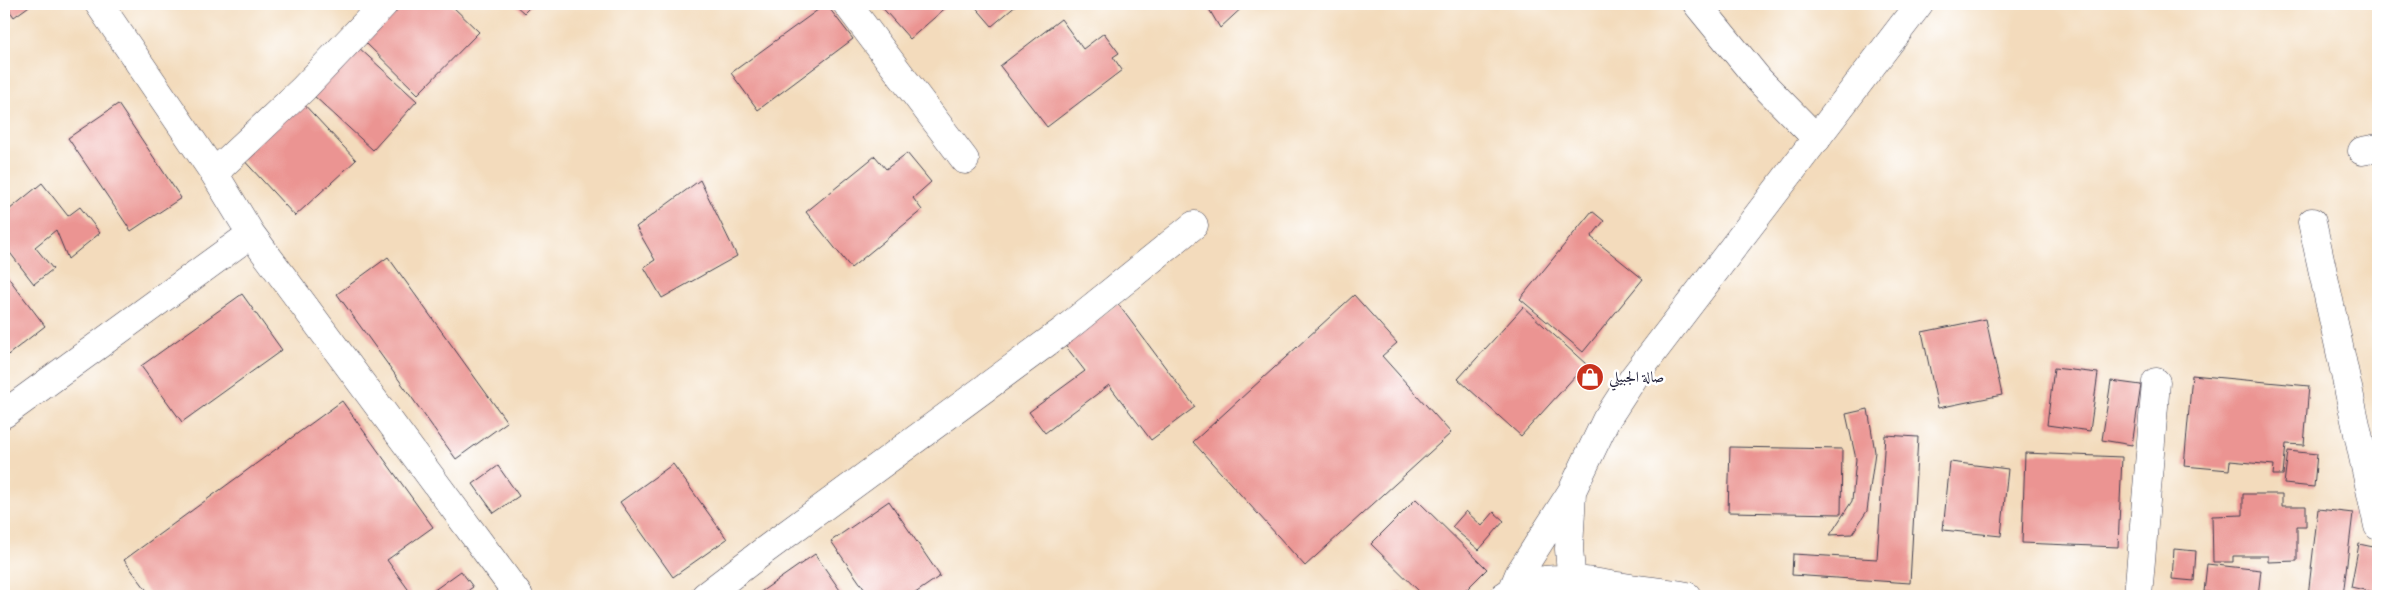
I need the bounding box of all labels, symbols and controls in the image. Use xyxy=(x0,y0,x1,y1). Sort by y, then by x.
shop icon: صالة الجبيلي xyxy=(1575,362,1605,392)
place label: صالة الجبيلي xyxy=(1609,368,1664,391)

